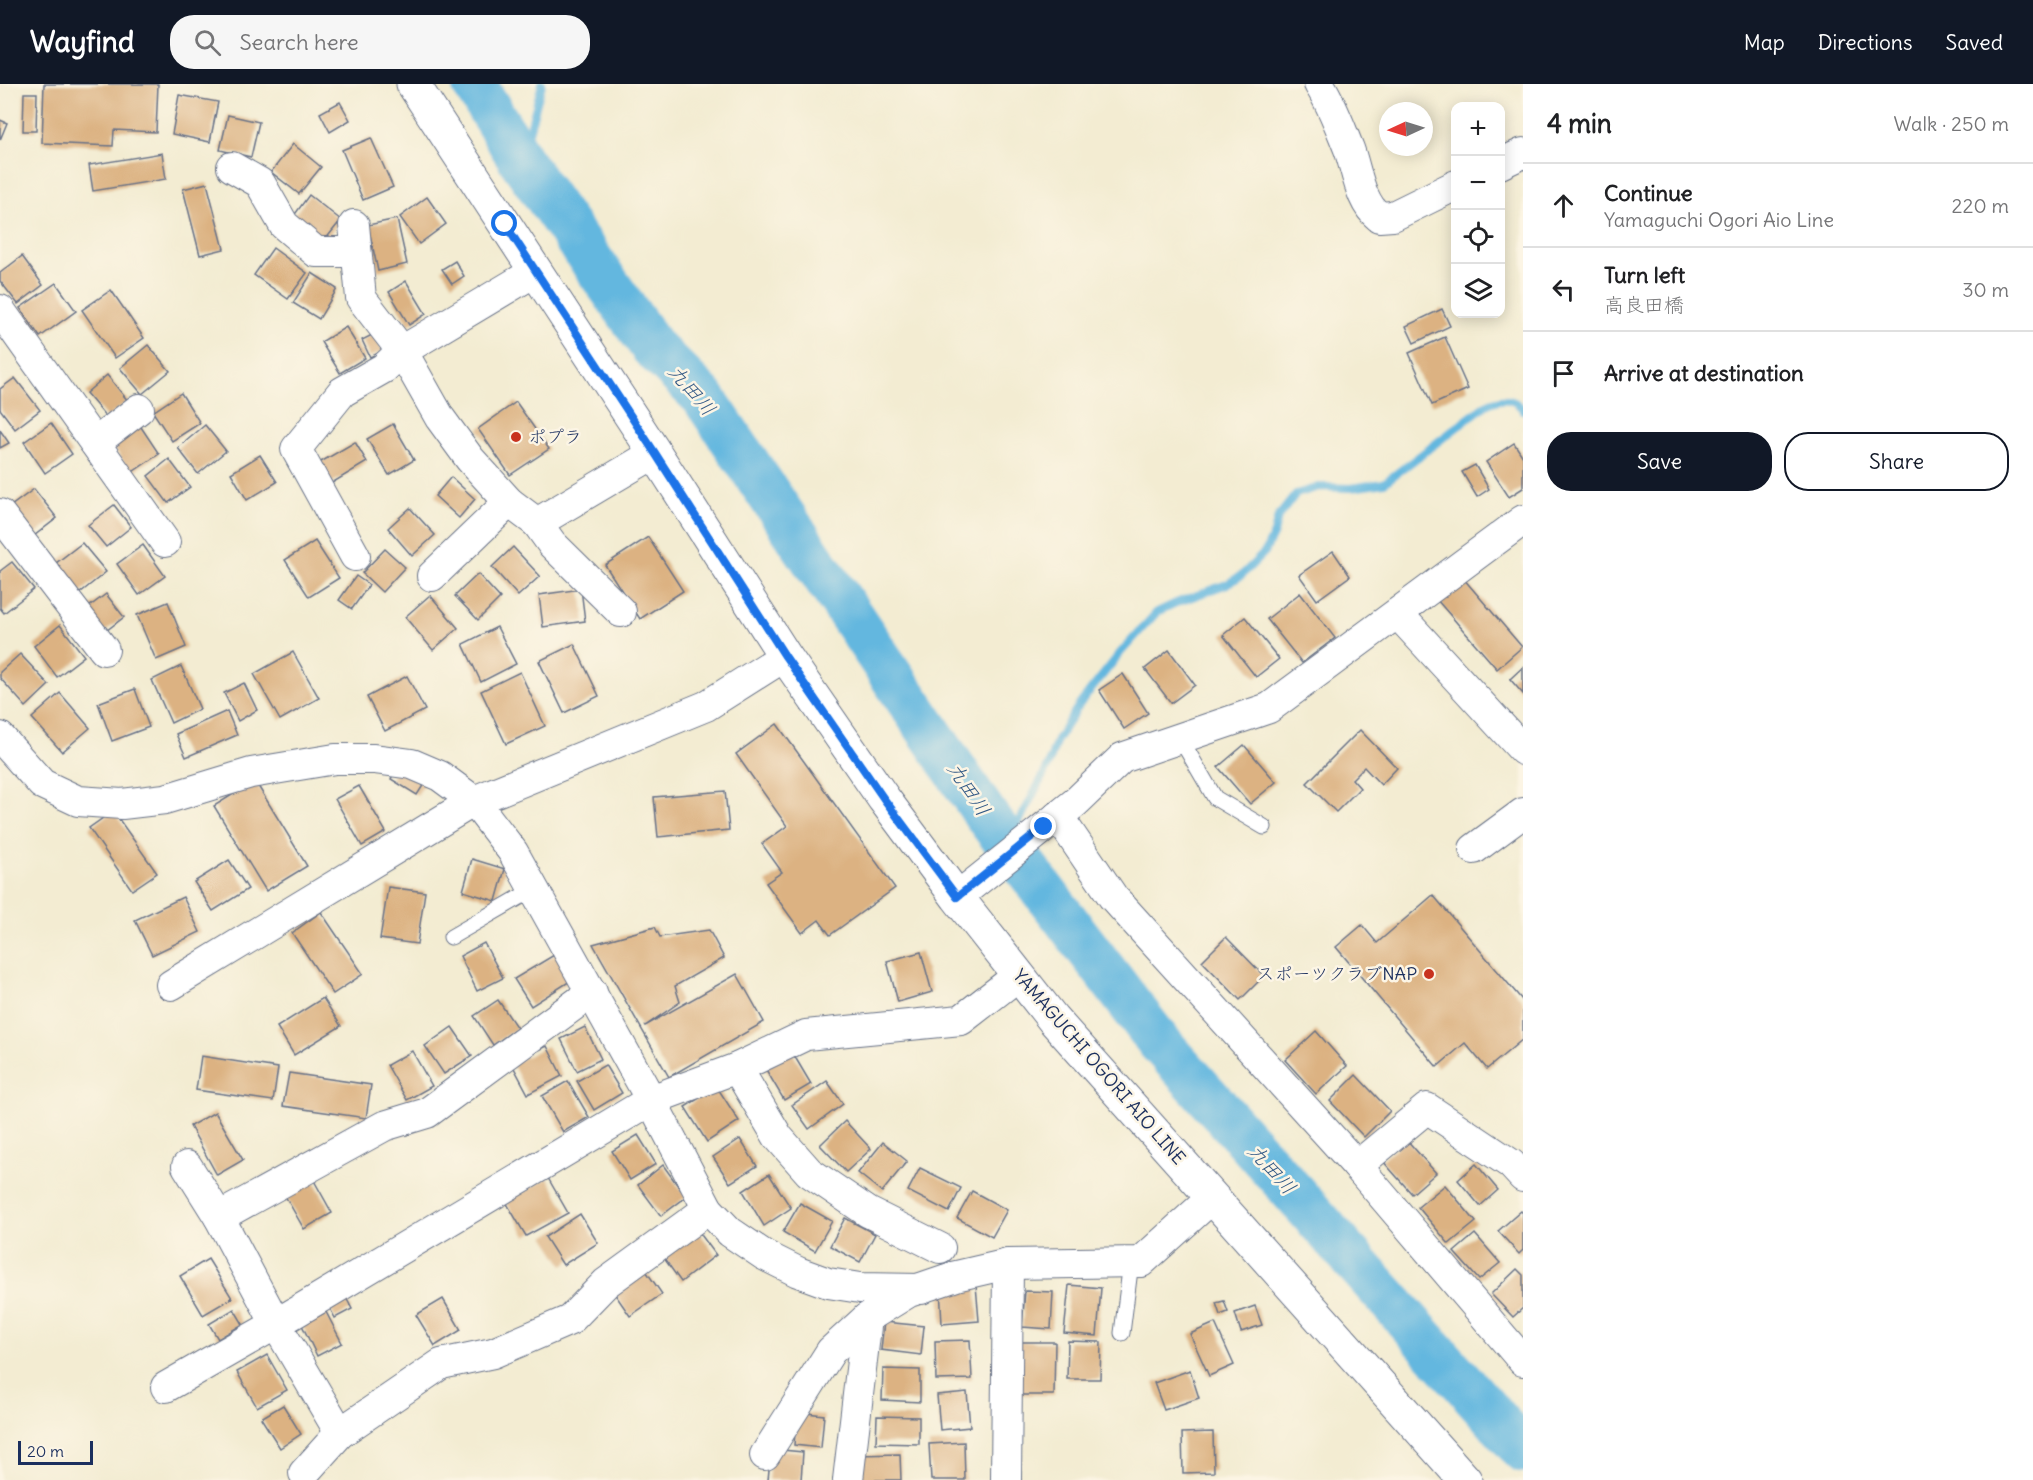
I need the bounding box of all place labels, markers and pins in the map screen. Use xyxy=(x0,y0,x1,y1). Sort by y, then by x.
place label: ポプラ xyxy=(528,425,582,448)
marker: ポプラ xyxy=(509,430,523,444)
place label: スポーツクラブNAP xyxy=(1257,962,1417,985)
marker: スポーツクラブNAP xyxy=(1422,967,1436,981)

